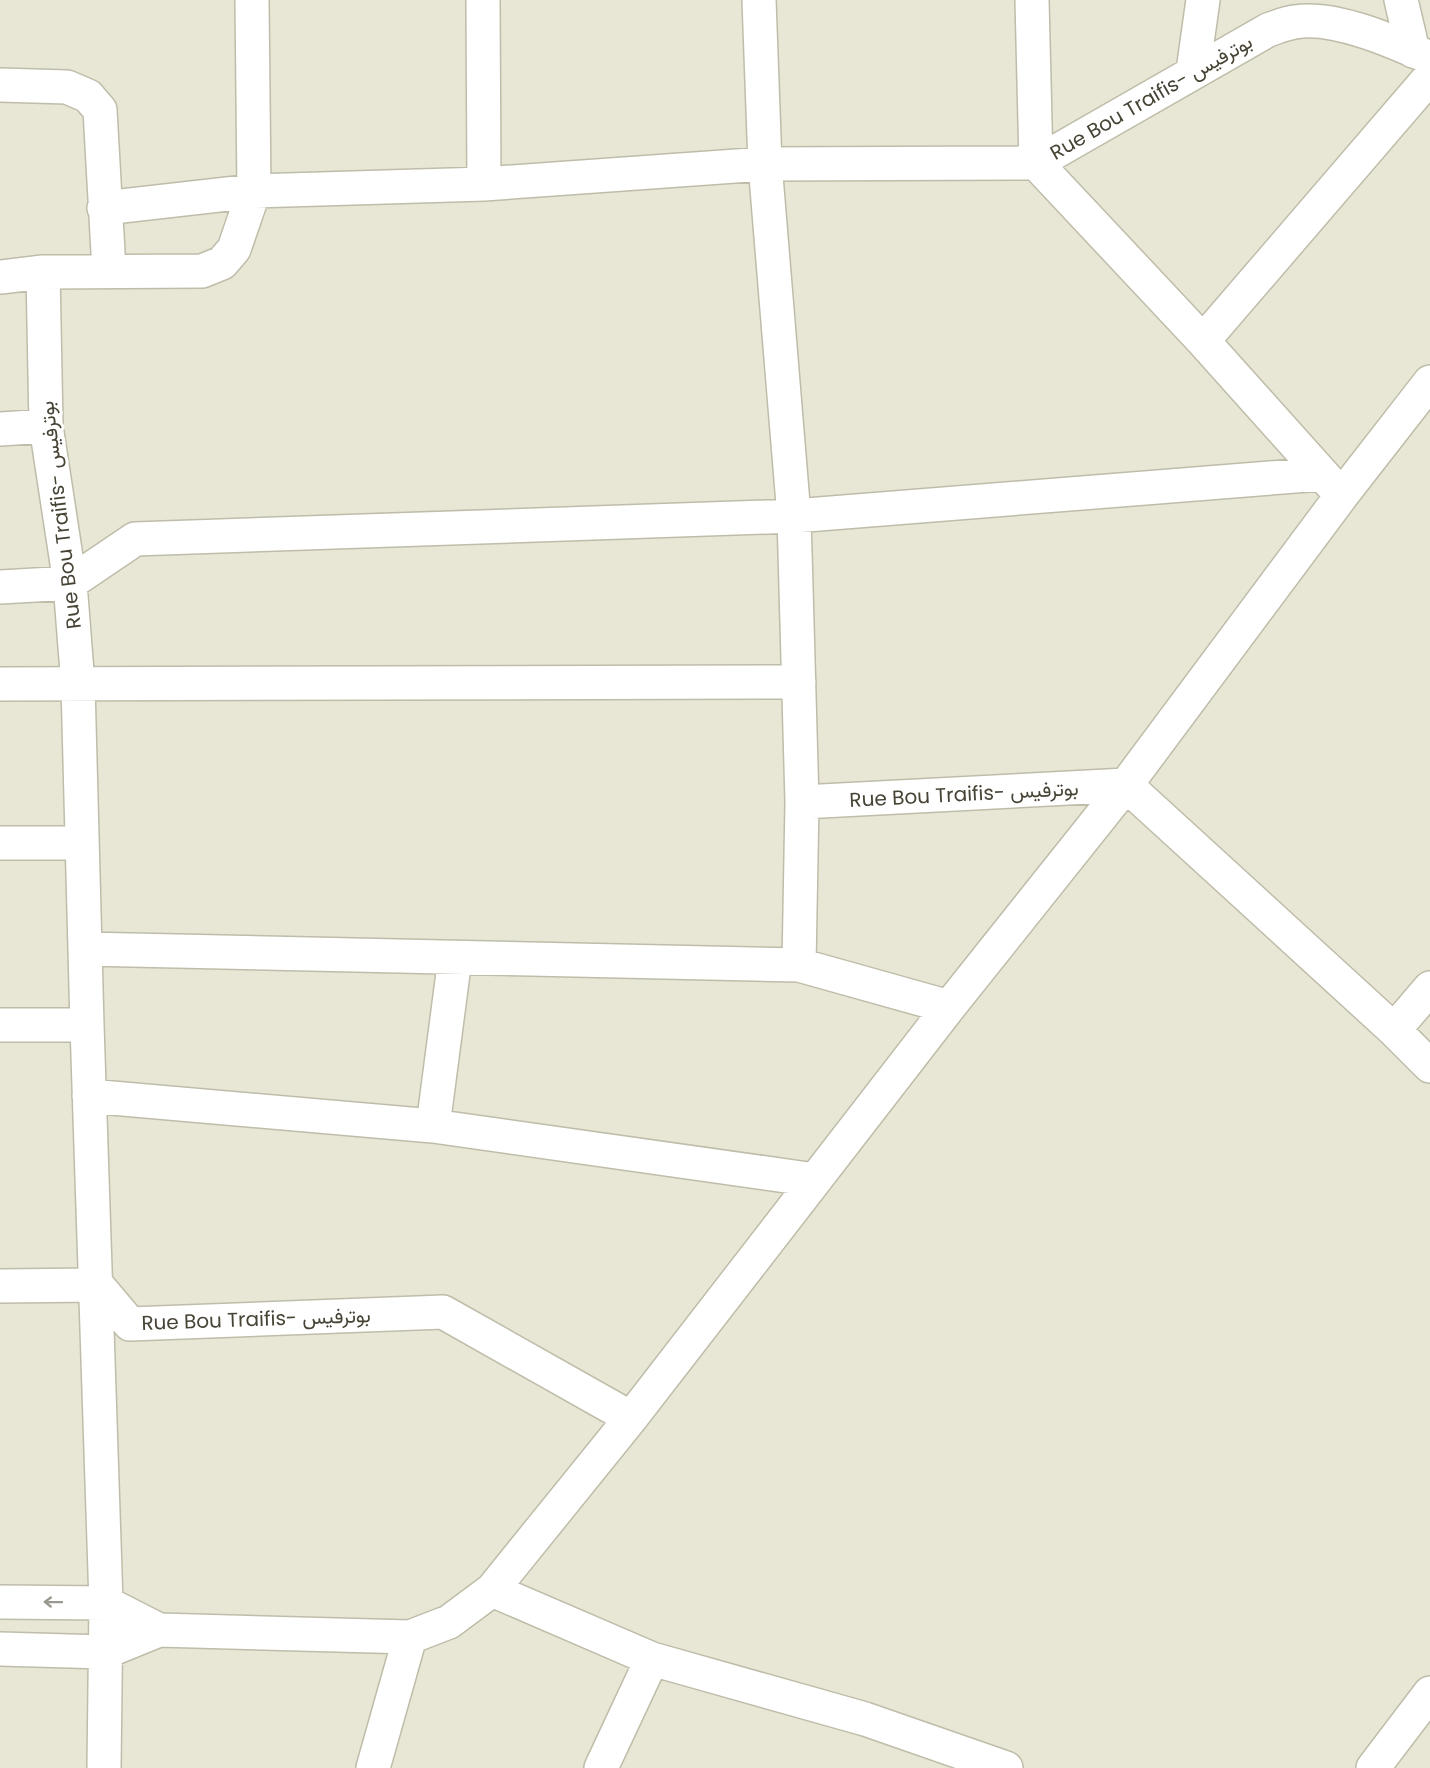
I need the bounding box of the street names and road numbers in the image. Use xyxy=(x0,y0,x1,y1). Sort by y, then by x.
street label: Rue Bou Traifis- بوترفيس xyxy=(1045,28,1257,166)
street label: Rue Bou Traifis- بوترفيس xyxy=(32,399,88,631)
street label: Rue Bou Traifis- بوترفيس xyxy=(849,774,1079,814)
street label: Rue Bou Traifis- بوترفيس xyxy=(141,1301,371,1337)

